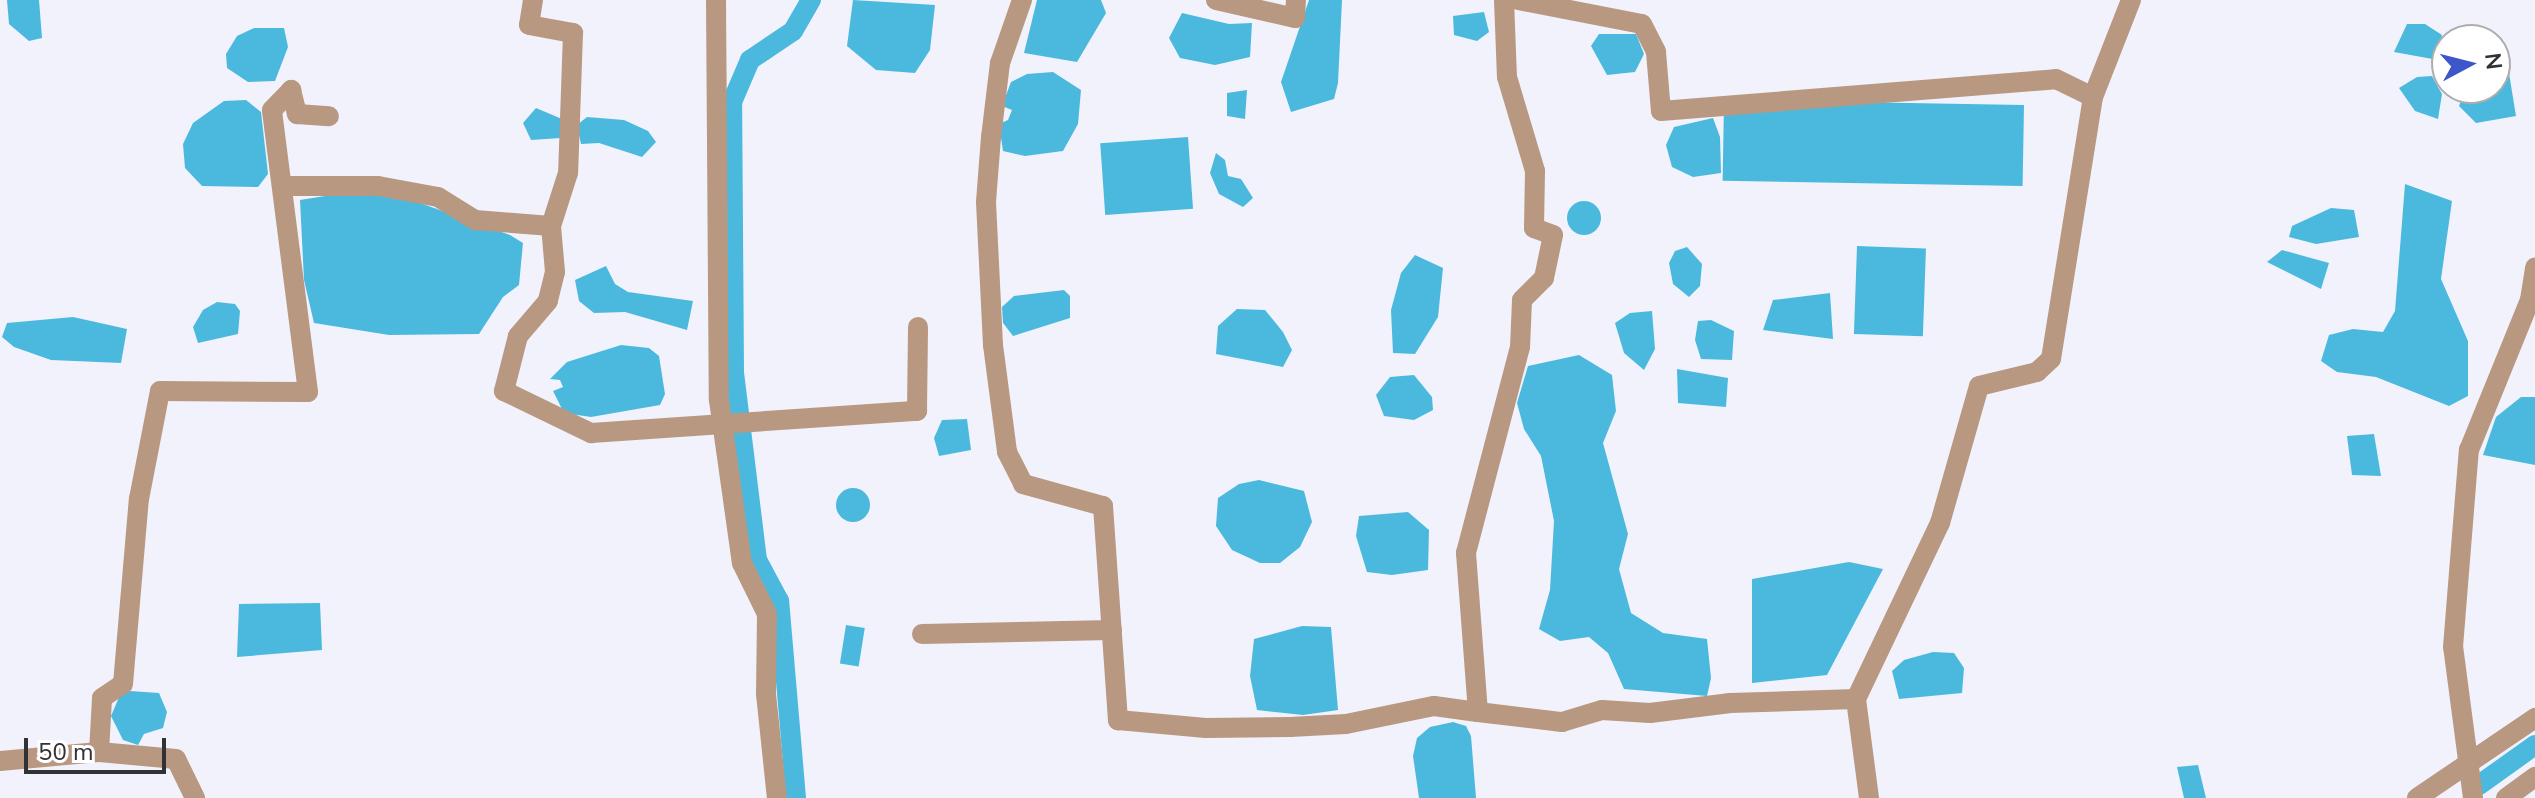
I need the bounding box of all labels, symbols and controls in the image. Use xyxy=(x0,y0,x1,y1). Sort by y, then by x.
north arrow xyxy=(2431,24,2511,104)
text: N xyxy=(2477,51,2509,71)
scale bar xyxy=(28,722,170,772)
text: 50 m xyxy=(38,736,94,768)

